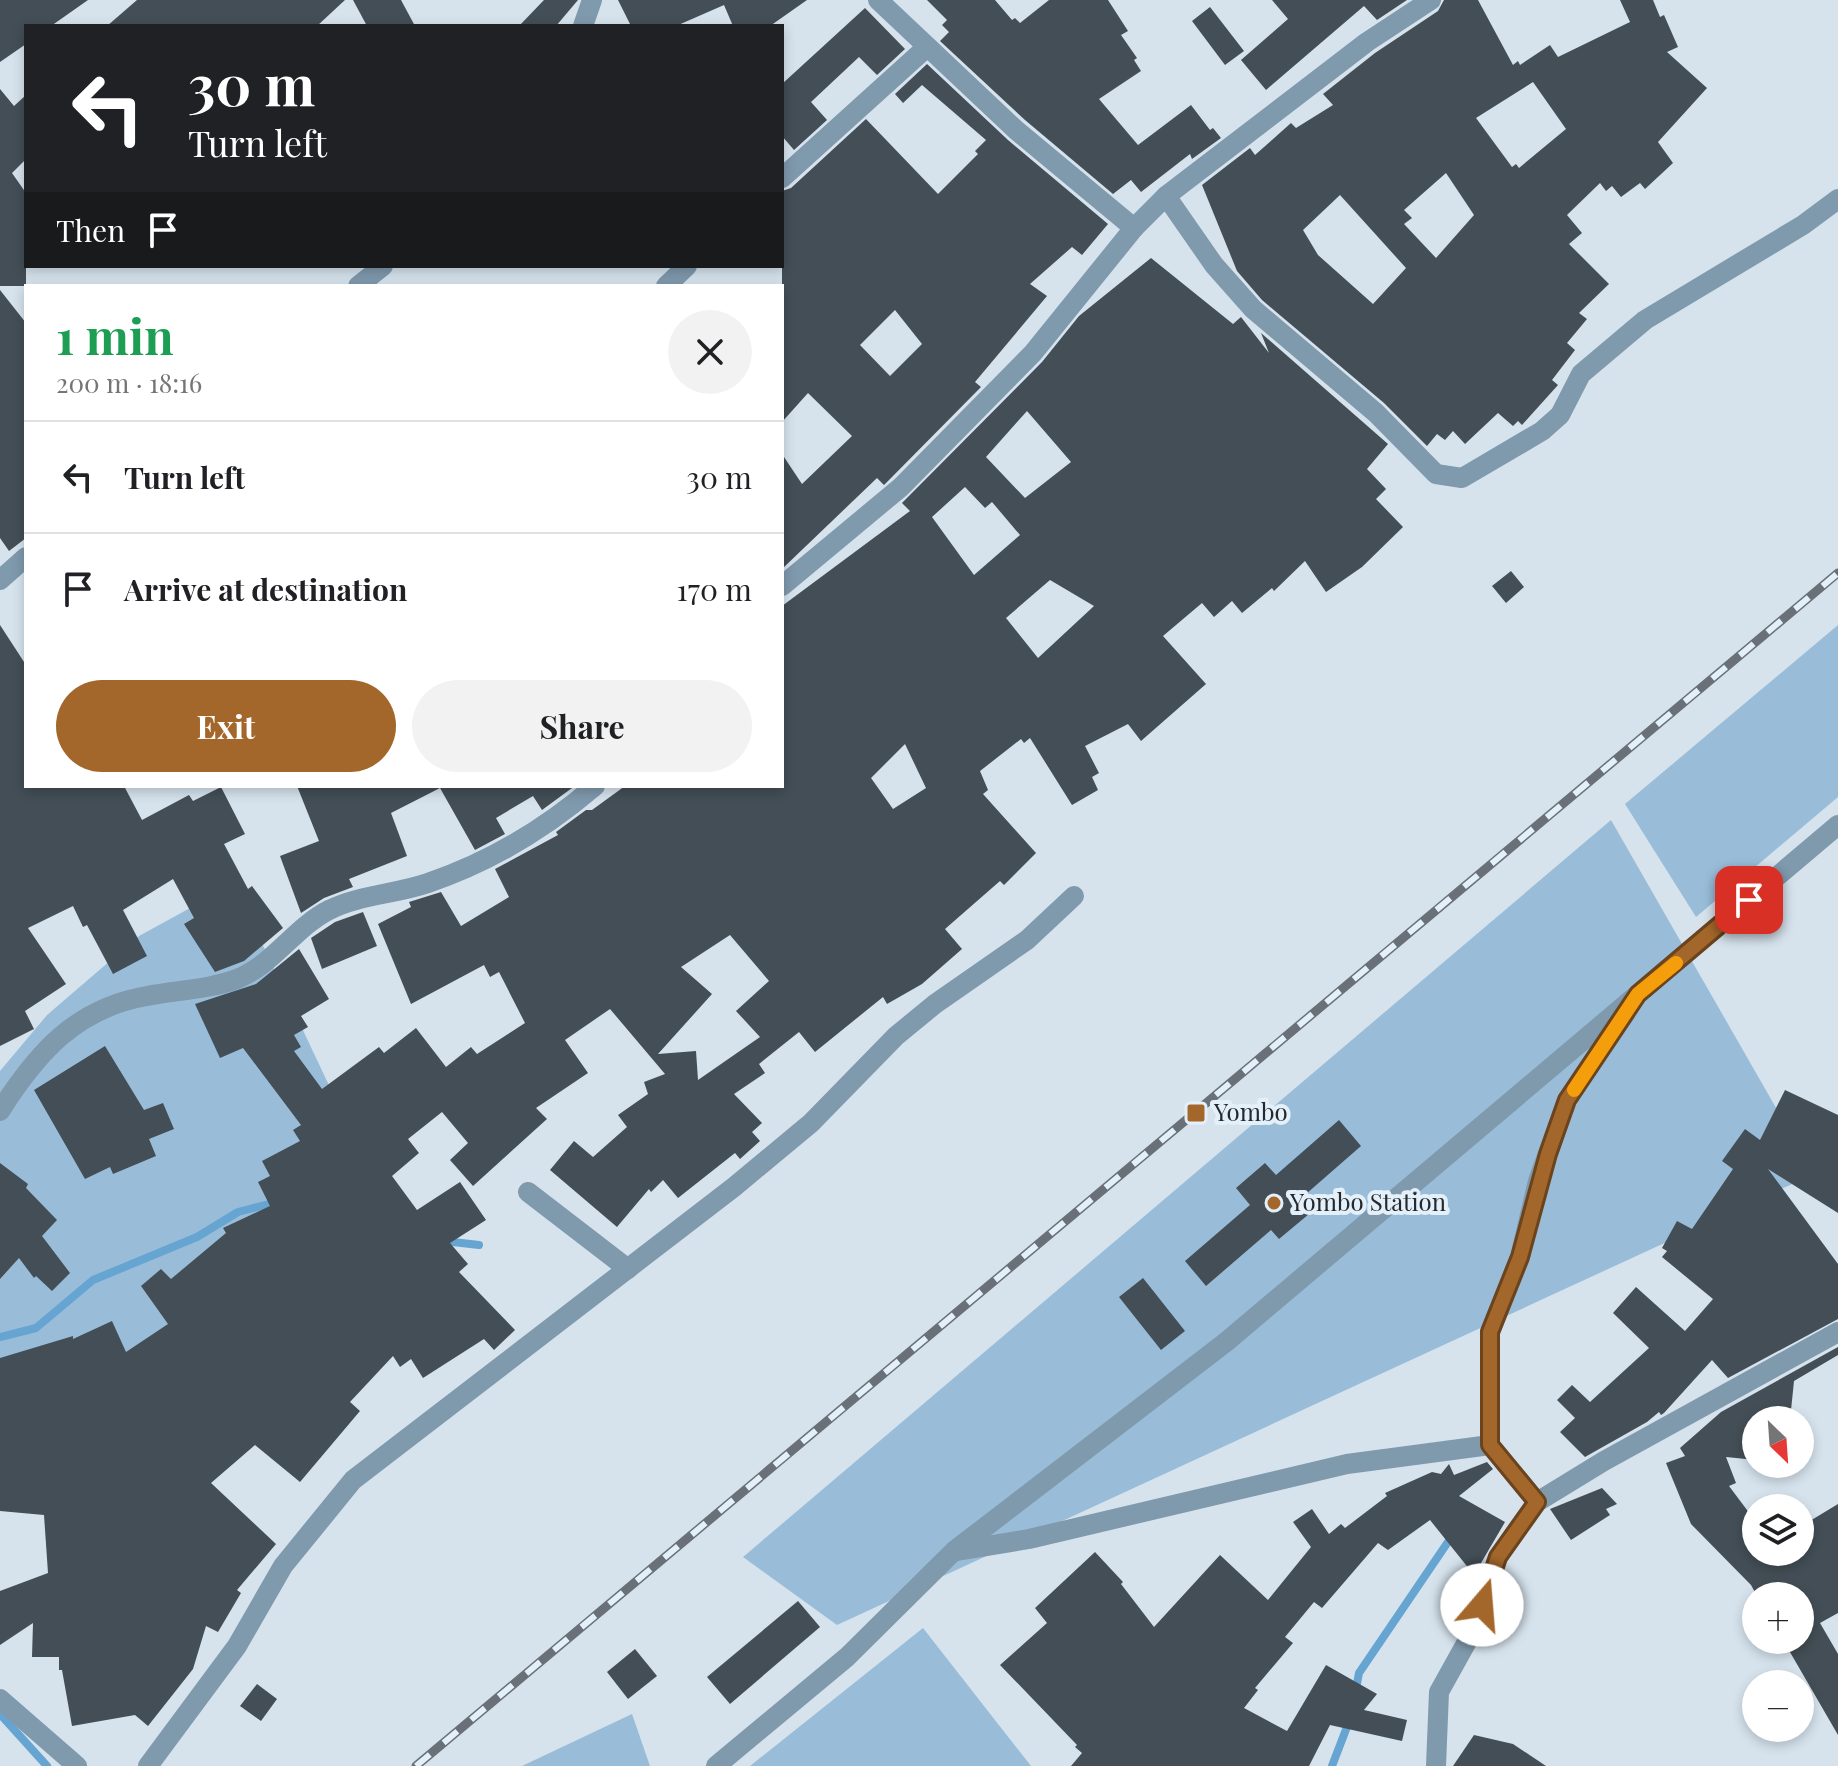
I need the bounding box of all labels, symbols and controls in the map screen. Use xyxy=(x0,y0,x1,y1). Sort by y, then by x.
text: 30 m xyxy=(188,46,315,121)
icon: left xyxy=(56,56,160,160)
text: Turn left xyxy=(188,118,327,166)
icon: arrive xyxy=(141,208,185,252)
text: Then xyxy=(56,210,125,250)
text: 1 min xyxy=(56,303,174,367)
button: close xyxy=(668,310,752,394)
text: 200 m · 18:16 xyxy=(56,365,202,400)
icon: left xyxy=(56,455,100,499)
text: Turn left xyxy=(124,457,245,497)
text: 30 m xyxy=(686,457,752,497)
icon: arrive xyxy=(56,567,100,611)
text: Arrive at destination xyxy=(124,569,407,609)
text: 170 m xyxy=(677,569,752,609)
button: Exit xyxy=(56,680,396,772)
button: Share xyxy=(412,680,752,772)
pin xyxy=(1715,866,1783,934)
icon: arrive xyxy=(1727,878,1771,922)
place label: Yombo xyxy=(1213,1095,1288,1127)
marker: Yombo xyxy=(1185,1102,1207,1124)
place label: Yombo Station xyxy=(1289,1185,1446,1217)
marker: Yombo Station xyxy=(1265,1194,1283,1212)
north arrow xyxy=(1742,1406,1814,1478)
map controls xyxy=(1742,1406,1814,1742)
button: layers xyxy=(1742,1494,1814,1566)
position arrow xyxy=(1440,1563,1524,1647)
button: + xyxy=(1742,1582,1814,1654)
button: − xyxy=(1742,1670,1814,1742)

